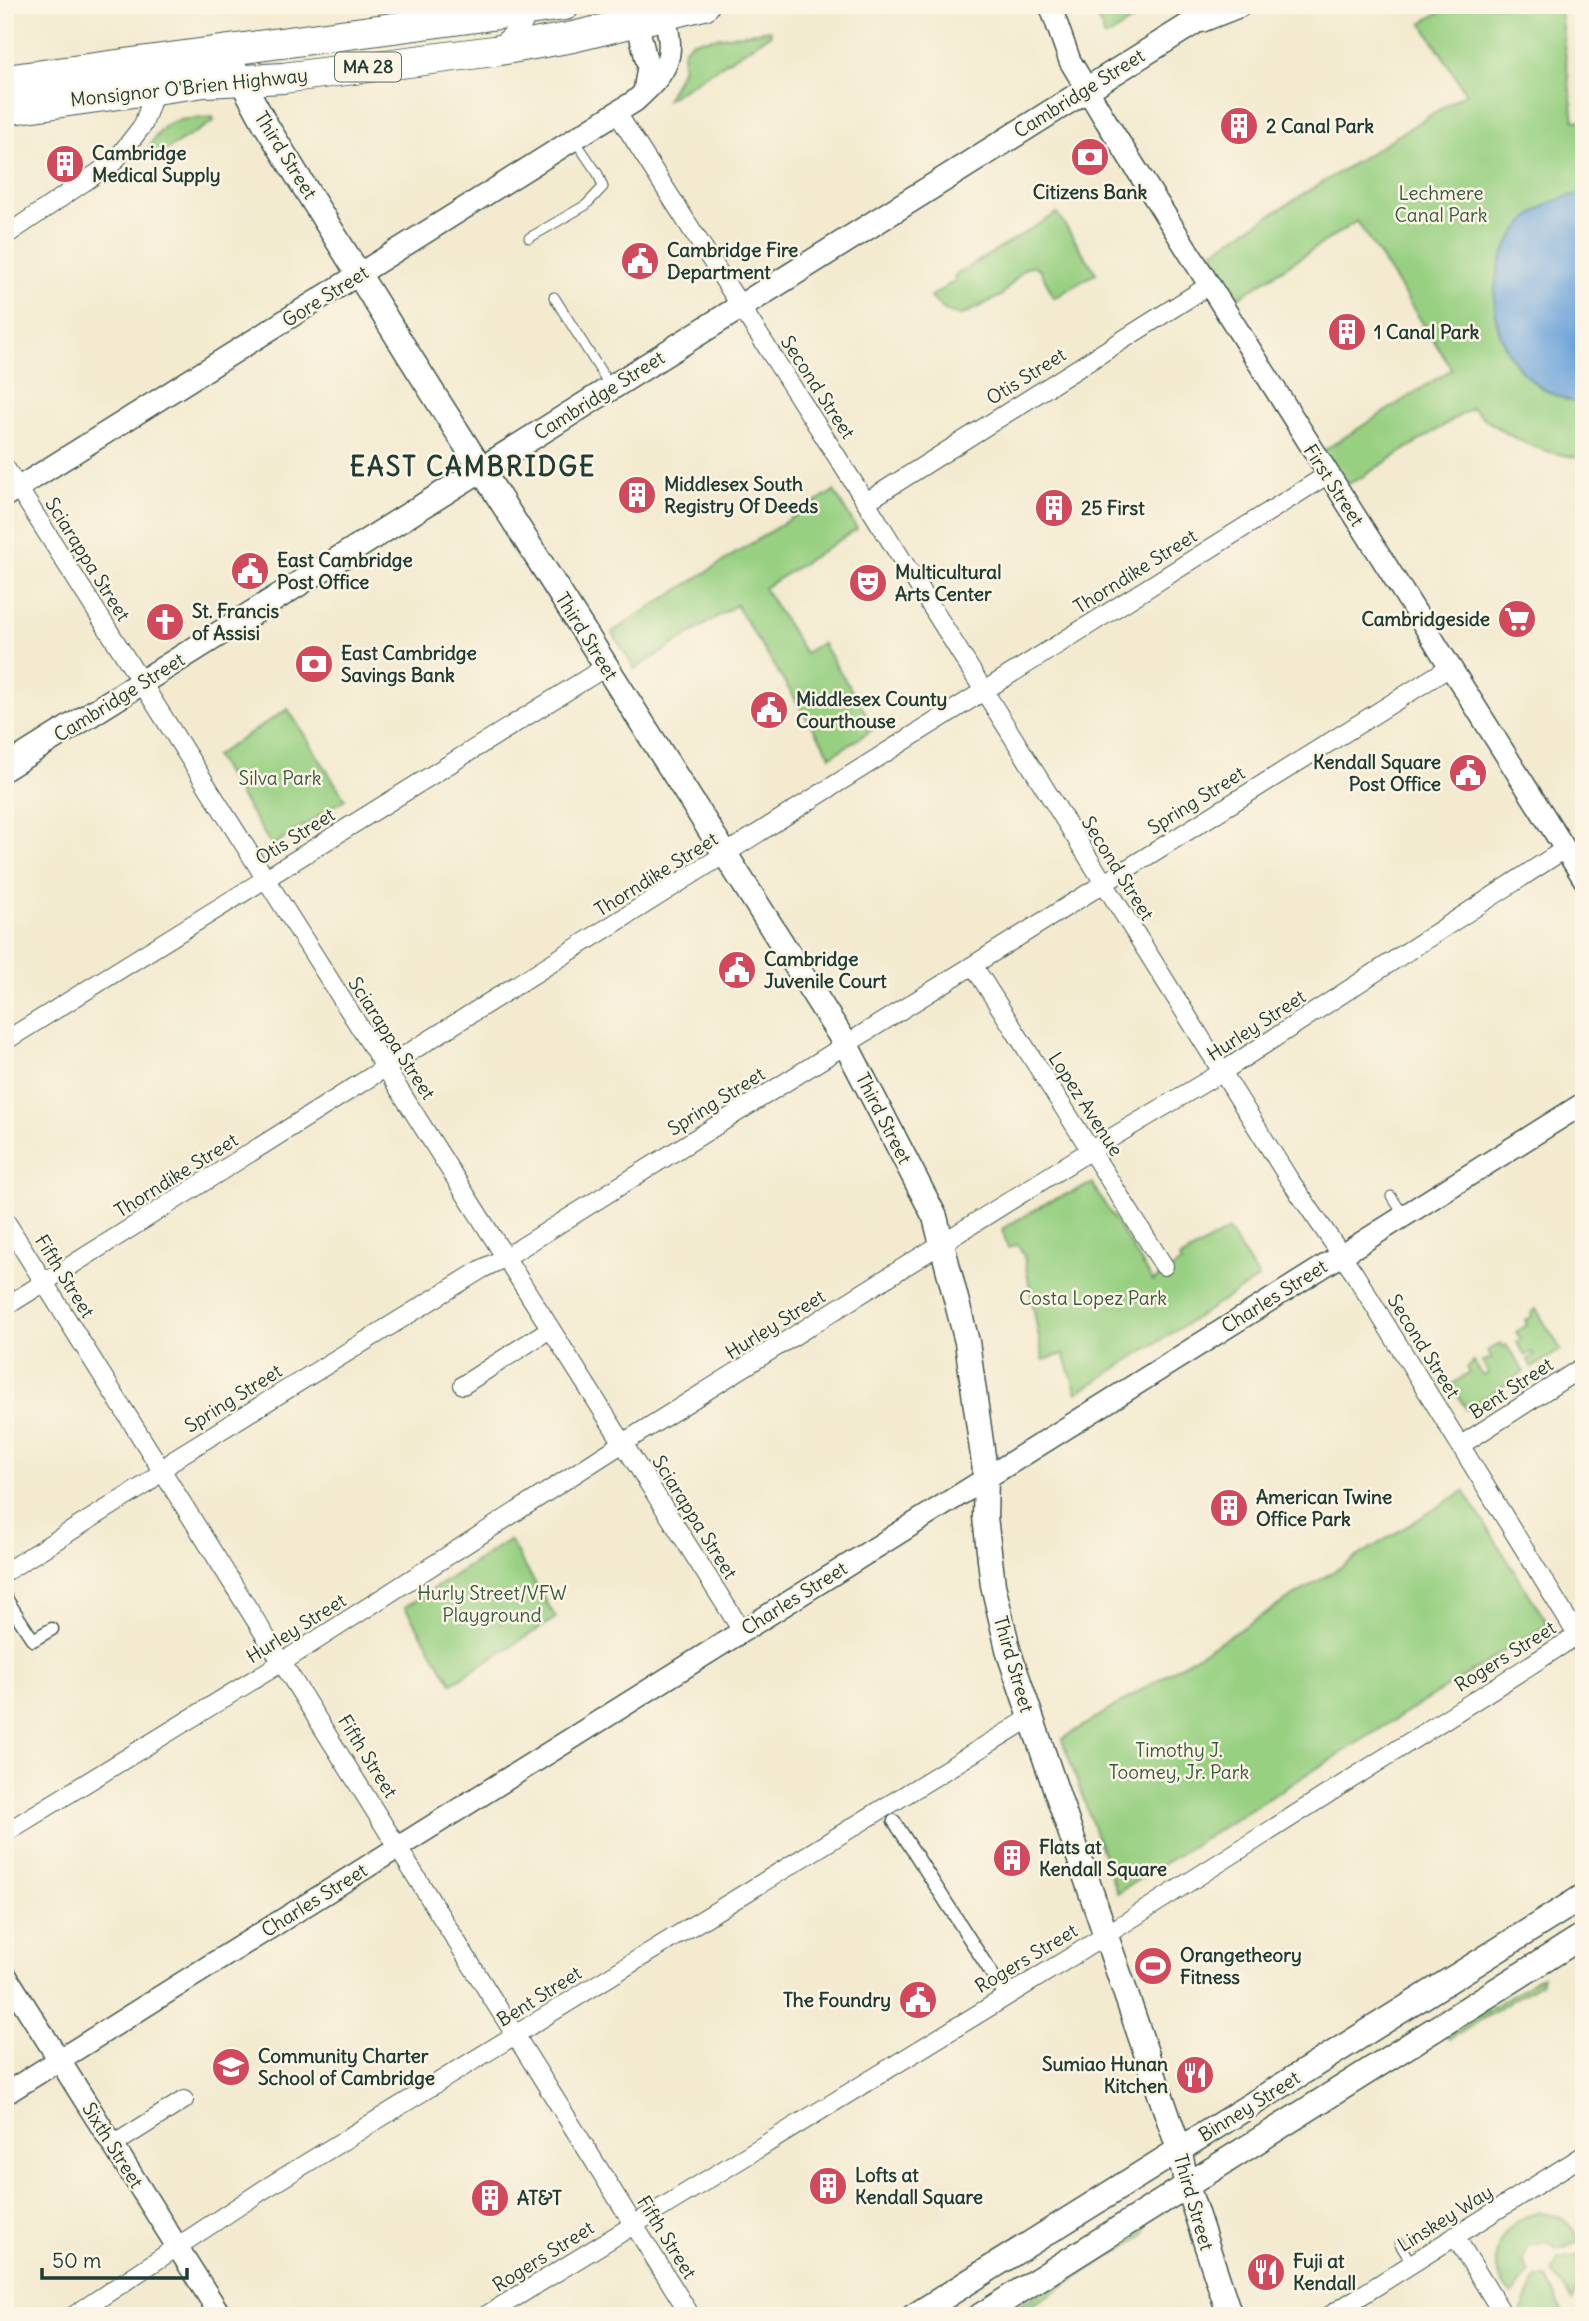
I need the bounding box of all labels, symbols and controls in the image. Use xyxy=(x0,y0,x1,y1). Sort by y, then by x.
street label: Cambridge Street xyxy=(1009,43,1149,143)
road number: MA 28 xyxy=(335,52,401,82)
street label: Monsignor O'Brien Highway xyxy=(69,63,309,111)
building icon: 2 Canal Park xyxy=(1218,105,1260,147)
street label: Third Street xyxy=(250,107,322,203)
place label: 2 Canal Park xyxy=(1266,114,1374,138)
bank icon: Citizens Bank xyxy=(1069,136,1111,178)
place label: Cambridge Medical Supply xyxy=(92,141,220,187)
building icon: Cambridge Medical Supply xyxy=(44,143,86,185)
place label: Citizens Bank xyxy=(1033,180,1148,204)
park label: Lechmere Canal Park xyxy=(1394,181,1488,227)
place label: Cambridge Fire Department xyxy=(667,238,798,284)
public building icon: Cambridge Fire Department xyxy=(619,240,661,282)
street label: Gore Street xyxy=(277,260,373,332)
building icon: 1 Canal Park xyxy=(1326,311,1368,353)
place label: 1 Canal Park xyxy=(1374,320,1479,344)
street label: Second Street xyxy=(776,331,860,443)
street label: Otis Street xyxy=(982,342,1070,410)
street label: Cambridge Street xyxy=(529,345,669,445)
street label: First Street xyxy=(1299,439,1369,531)
district label: EAST CAMBRIDGE xyxy=(350,450,596,483)
place label: Middlesex South Registry Of Deeds xyxy=(664,472,818,518)
building icon: Middlesex South Registry Of Deeds xyxy=(616,474,658,516)
building icon: 25 First xyxy=(1033,487,1075,529)
street label: Sciarappa Street xyxy=(40,493,136,625)
place label: 25 First xyxy=(1081,496,1145,520)
street label: Thorndike Street xyxy=(1069,524,1201,618)
place label: East Cambridge Post Office xyxy=(277,548,413,594)
public building icon: East Cambridge Post Office xyxy=(229,550,271,592)
place label: Multicultural Arts Center xyxy=(895,560,1001,606)
theatre icon: Multicultural Arts Center xyxy=(847,562,889,604)
street label: Third Street xyxy=(551,588,623,684)
supermarket icon: Cambridgeside xyxy=(1496,598,1538,640)
place label: St. Francis of Assisi xyxy=(192,599,279,645)
church icon: St. Francis of Assisi xyxy=(144,601,186,643)
place label: Cambridgeside xyxy=(1361,607,1490,631)
place label: East Cambridge Savings Bank xyxy=(341,641,477,687)
bank icon: East Cambridge Savings Bank xyxy=(293,643,335,685)
street label: Cambridge Street xyxy=(49,647,189,747)
place label: Middlesex County Courthouse xyxy=(796,687,947,733)
public building icon: Middlesex County Courthouse xyxy=(748,689,790,731)
place label: Kendall Square Post Office xyxy=(1313,750,1441,796)
public building icon: Kendall Square Post Office xyxy=(1447,752,1489,794)
street label: Spring Street xyxy=(1143,761,1249,839)
park label: Silva Park xyxy=(239,766,322,790)
street label: Otis Street xyxy=(251,802,339,870)
street label: Second Street xyxy=(1076,811,1160,925)
street label: Thorndike Street xyxy=(590,827,722,921)
place label: Cambridge Juvenile Court xyxy=(764,947,887,993)
public building icon: Cambridge Juvenile Court xyxy=(716,949,758,991)
street label: Sciarappa Street xyxy=(343,972,441,1104)
street label: Hurley Street xyxy=(1202,984,1310,1066)
street label: Lopez Avenue xyxy=(1043,1047,1129,1161)
street label: Spring Street xyxy=(663,1062,769,1140)
street label: Third Street xyxy=(851,1068,917,1168)
street label: Thorndike Street xyxy=(110,1128,242,1222)
street label: Fifth Street xyxy=(30,1230,100,1322)
street label: Charles Street xyxy=(1217,1254,1331,1338)
street label: Hurley Street xyxy=(721,1284,829,1364)
park label: Costa Lopez Park xyxy=(1019,1286,1167,1310)
street label: Second Street xyxy=(1382,1289,1466,1403)
street label: Bent Street xyxy=(1465,1352,1557,1424)
street label: Spring Street xyxy=(180,1359,286,1437)
street label: Sciarappa Street xyxy=(647,1451,743,1583)
place label: American Twine Office Park xyxy=(1256,1485,1392,1531)
building icon: American Twine Office Park xyxy=(1208,1487,1250,1529)
street label: Charles Street xyxy=(737,1556,851,1640)
park label: Hurly Street/VFW Playground xyxy=(417,1581,567,1627)
street label: Hurley Street xyxy=(242,1588,350,1668)
street label: Third Street xyxy=(989,1613,1039,1715)
street label: Rogers Street xyxy=(1450,1615,1560,1697)
street label: Fifth Street xyxy=(333,1710,403,1802)
park label: Timothy J. Toomey, Jr. Park xyxy=(1109,1738,1249,1784)
place label: Flats at Kendall Square xyxy=(1039,1835,1167,1881)
building icon: Flats at Kendall Square xyxy=(991,1837,1033,1879)
street label: Charles Street xyxy=(257,1858,371,1942)
street label: Rogers Street xyxy=(970,1918,1082,1998)
place label: Orangetheory Fitness xyxy=(1180,1943,1302,1989)
sports icon: Orangetheory Fitness xyxy=(1132,1945,1174,1987)
street label: Bent Street xyxy=(492,1961,586,2031)
public building icon: The Foundry xyxy=(897,1979,939,2021)
place label: The Foundry xyxy=(783,1988,891,2012)
place label: Community Charter School of Cambridge xyxy=(258,2044,435,2090)
school or university icon: Community Charter School of Cambridge xyxy=(210,2046,252,2088)
place label: Sumiao Hunan Kitchen xyxy=(1042,2052,1168,2098)
restaurant icon: Sumiao Hunan Kitchen xyxy=(1174,2054,1216,2096)
street label: Binney Street xyxy=(1194,2065,1304,2147)
street label: Sixth Street xyxy=(77,2098,149,2192)
street label: Third Street xyxy=(1169,2151,1219,2253)
place label: Lofts at Kendall Square xyxy=(855,2163,983,2209)
building icon: Lofts at Kendall Square xyxy=(807,2165,849,2207)
building icon: AT&T xyxy=(469,2177,511,2219)
street label: Linskey Way xyxy=(1393,2179,1497,2257)
place label: AT&T xyxy=(517,2186,562,2210)
street label: Fifth Street xyxy=(632,2191,702,2283)
street label: Rogers Street xyxy=(488,2215,598,2297)
scale bar xyxy=(42,2237,187,2281)
text: 50 m xyxy=(52,2247,101,2274)
place label: Fuji at Kendall xyxy=(1293,2249,1356,2295)
restaurant icon: Fuji at Kendall xyxy=(1245,2251,1287,2293)

